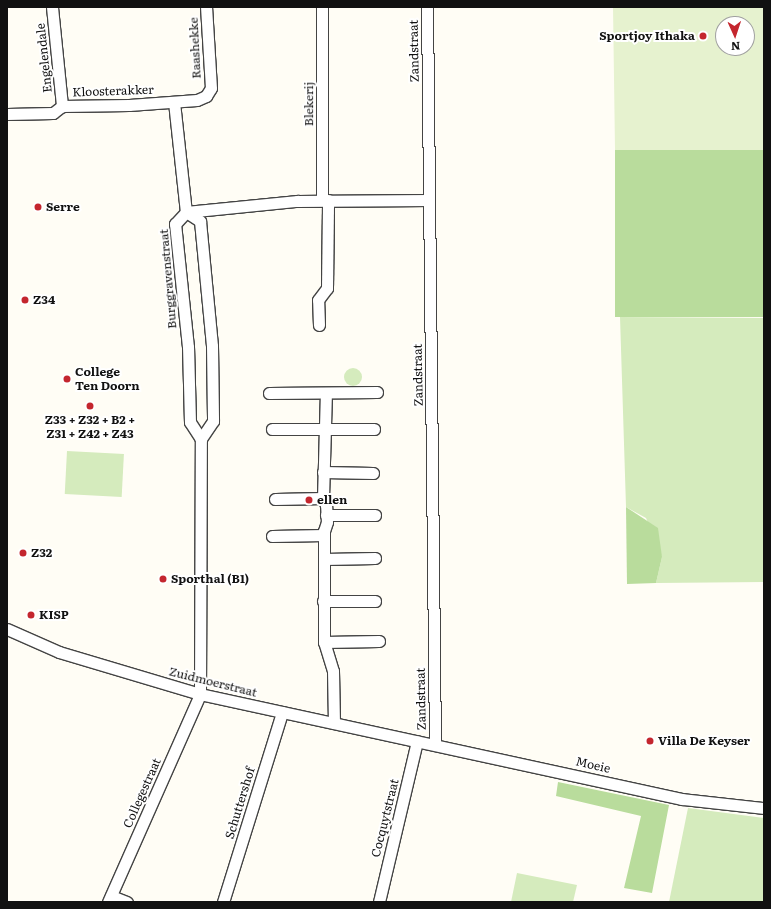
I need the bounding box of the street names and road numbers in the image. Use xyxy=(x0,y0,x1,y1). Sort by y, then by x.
street label: Raashekke xyxy=(186,17,204,79)
street label: Zandstraat xyxy=(406,20,422,82)
street label: Engelendale xyxy=(33,22,55,94)
street label: Kloosterakker xyxy=(72,82,154,100)
street label: Blekerij xyxy=(302,82,316,126)
street label: Burggravenstraat xyxy=(156,229,180,329)
street label: Zandstraat xyxy=(410,344,426,406)
street label: Zuidmoerstraat xyxy=(168,664,258,700)
street label: Zandstraat xyxy=(413,668,429,730)
street label: Moeie xyxy=(574,754,612,776)
street label: Collegestraat xyxy=(120,756,164,830)
street label: Schuttershof xyxy=(222,765,258,841)
street label: Cocquytstraat xyxy=(368,777,402,859)

